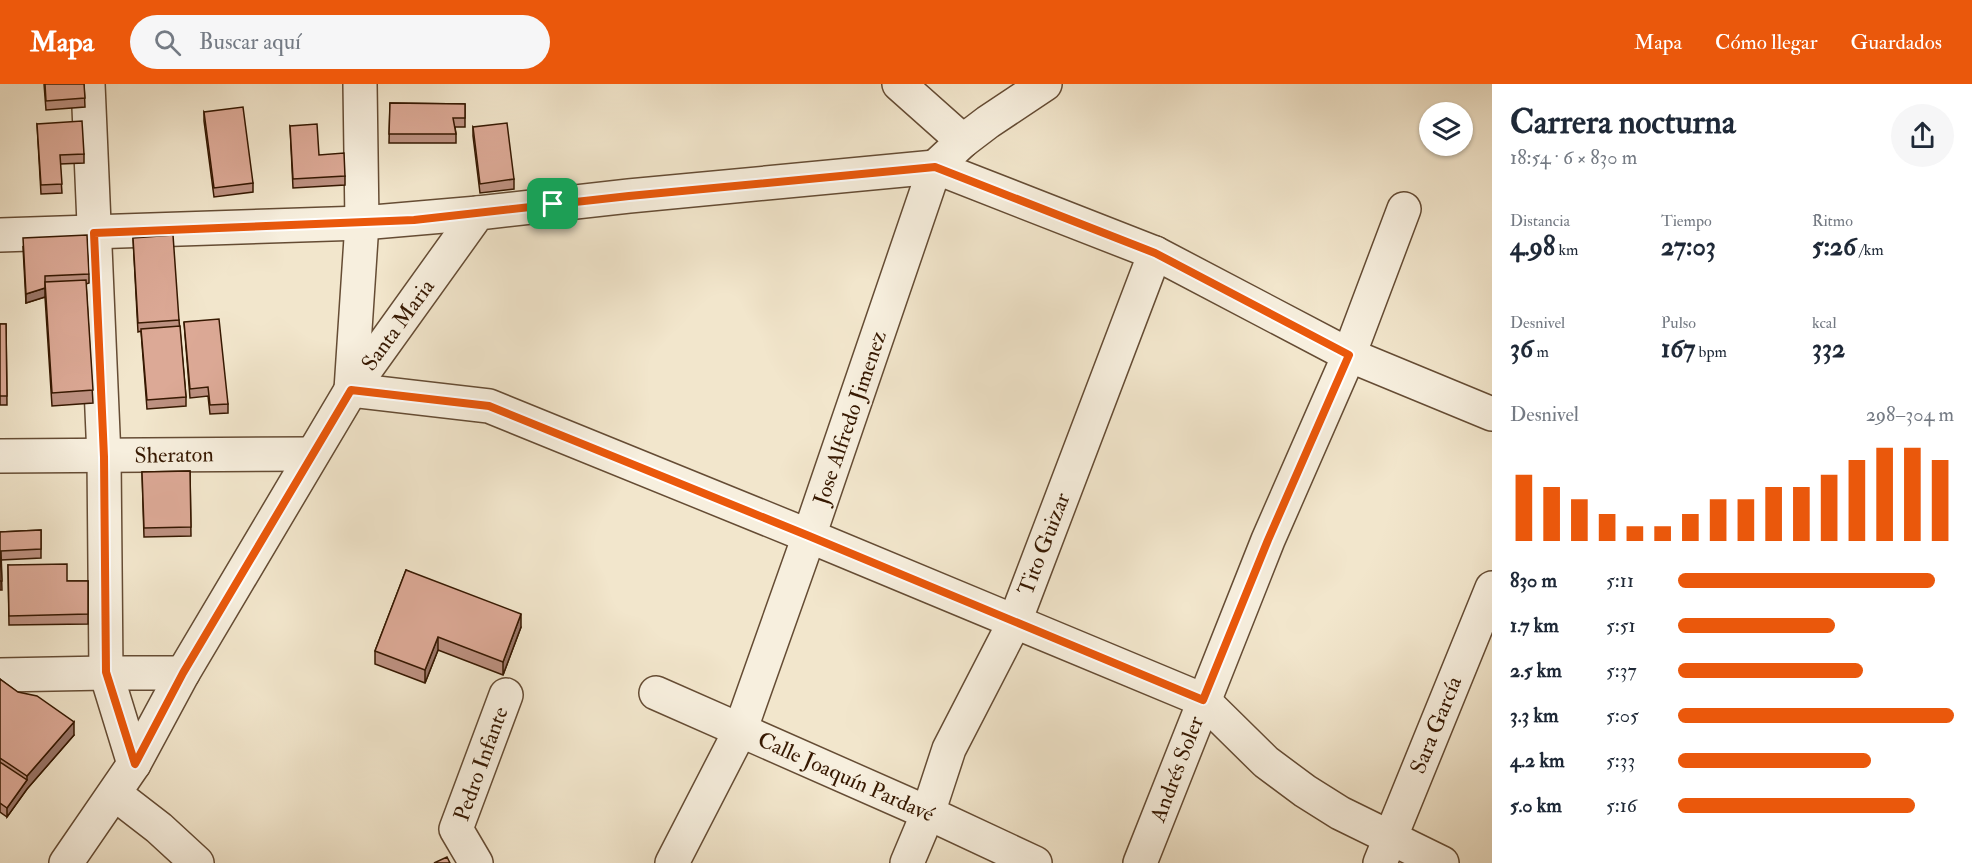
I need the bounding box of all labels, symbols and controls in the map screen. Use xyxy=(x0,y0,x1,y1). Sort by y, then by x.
search box xyxy=(130,15,550,69)
text: Mapa xyxy=(30,25,94,60)
icon: search xyxy=(151,26,184,59)
text: Buscar aquí xyxy=(199,28,301,56)
text: Mapa xyxy=(1634,29,1682,56)
text: Cómo llegar xyxy=(1715,29,1818,56)
text: Guardados xyxy=(1851,29,1942,56)
map controls xyxy=(1419,102,1473,156)
button: layers xyxy=(1419,102,1473,156)
text: Carrera nocturna xyxy=(1510,102,1735,143)
button: share xyxy=(1891,104,1954,167)
text: 18:54 · 6 × 830 m xyxy=(1510,145,1637,170)
pin xyxy=(527,178,578,229)
icon: arrive xyxy=(536,187,569,220)
text: Distancia xyxy=(1510,211,1570,231)
text: Tiempo xyxy=(1661,211,1712,231)
text: Ritmo xyxy=(1812,211,1853,231)
text: 4.98 xyxy=(1510,231,1555,263)
text: 27:03 xyxy=(1661,231,1716,263)
text: 5:26 xyxy=(1812,231,1856,263)
text: km xyxy=(1555,240,1579,260)
text: /km xyxy=(1856,240,1884,260)
street label: Santa Maria xyxy=(355,273,441,376)
text: Desnivel xyxy=(1510,313,1565,333)
text: Pulso xyxy=(1661,313,1696,333)
text: kcal xyxy=(1812,313,1837,333)
street label: Jose Alfredo Jimenez xyxy=(807,327,893,510)
text: 36 xyxy=(1510,333,1533,365)
text: 167 xyxy=(1661,333,1695,365)
text: 332 xyxy=(1812,333,1845,365)
text: m xyxy=(1533,342,1549,362)
text: bpm xyxy=(1695,342,1727,362)
text: Desnivel xyxy=(1510,402,1579,427)
text: 298–304 m xyxy=(1866,402,1954,427)
street label: Sheraton xyxy=(134,440,214,470)
street label: Tito Guizar xyxy=(1012,488,1077,599)
text: 830 m xyxy=(1510,568,1557,593)
text: 5:11 xyxy=(1606,568,1634,593)
text: 1.7 km xyxy=(1510,613,1559,638)
text: 5:51 xyxy=(1606,613,1636,638)
text: 2.5 km xyxy=(1510,658,1562,683)
text: 5:37 xyxy=(1606,658,1637,683)
street label: Sara García xyxy=(1404,671,1469,778)
street label: Pedro Infante xyxy=(447,703,515,825)
text: 3.3 km xyxy=(1510,703,1558,728)
text: 5:05 xyxy=(1606,703,1639,728)
street label: Andrés Soler xyxy=(1144,711,1210,827)
street label: Calle Joaquín Pardavé xyxy=(753,725,939,829)
text: 4.2 km xyxy=(1510,748,1564,773)
text: 5:33 xyxy=(1606,748,1635,773)
text: 5.0 km xyxy=(1510,793,1562,818)
text: 5:16 xyxy=(1606,793,1637,818)

